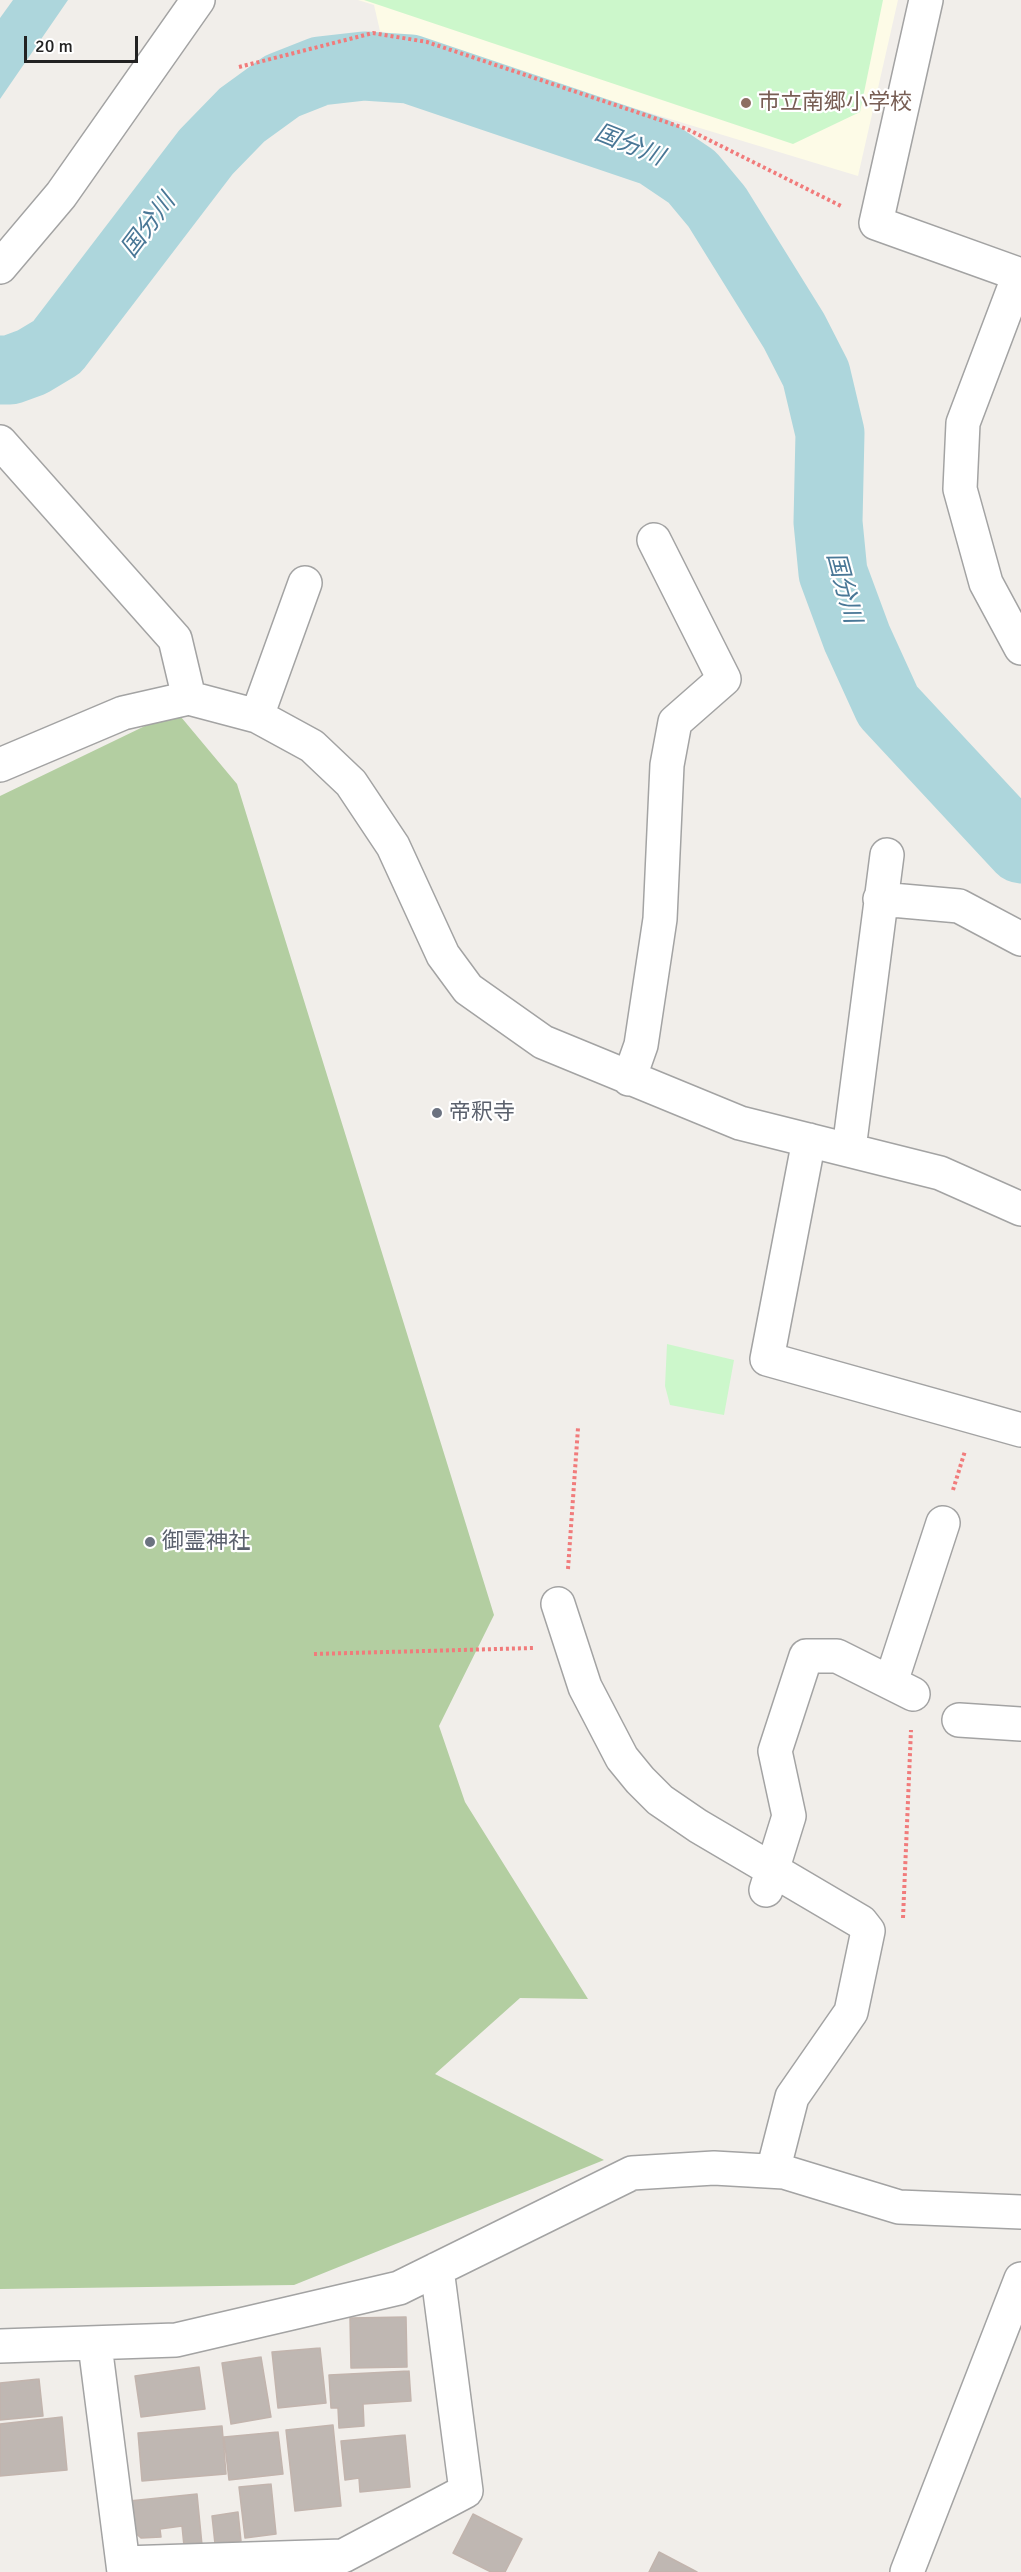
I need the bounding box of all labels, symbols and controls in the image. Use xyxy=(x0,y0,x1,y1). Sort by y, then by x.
scale bar xyxy=(27,24,141,62)
text: 20 m xyxy=(35,35,73,57)
place label: 市立南郷小学校 xyxy=(758,90,912,116)
marker: 市立南郷小学校 xyxy=(739,96,753,110)
water label: 国分川 xyxy=(590,119,668,173)
water label: 国分川 xyxy=(116,189,182,263)
water label: 国分川 xyxy=(820,549,866,627)
place label: 帝釈寺 xyxy=(449,1100,515,1126)
marker: 帝釈寺 xyxy=(430,1106,444,1120)
place label: 御霊神社 xyxy=(162,1529,250,1555)
marker: 御霊神社 xyxy=(143,1535,157,1549)

